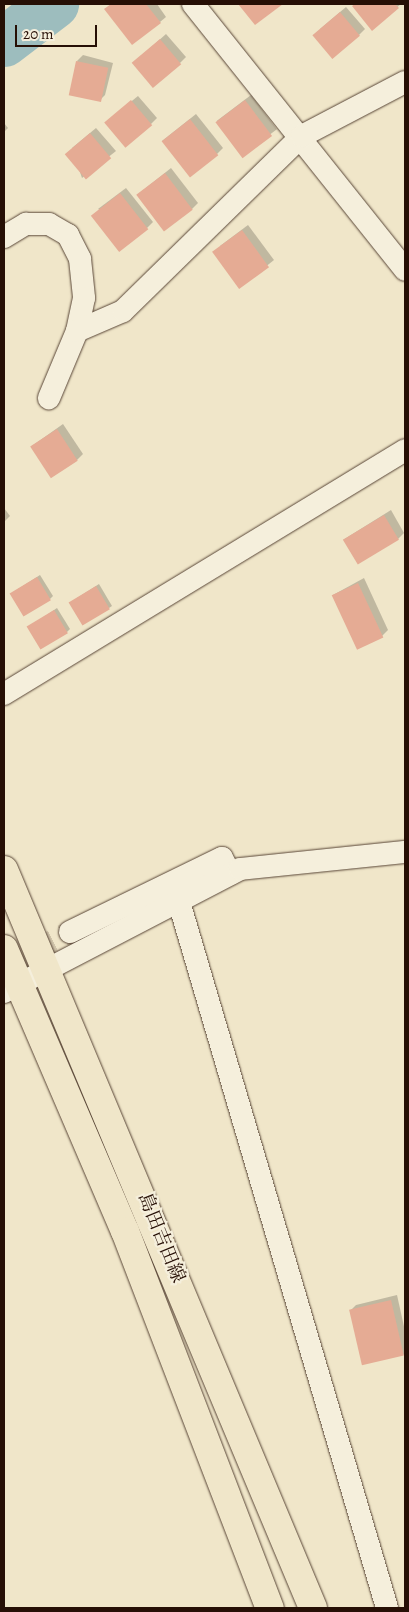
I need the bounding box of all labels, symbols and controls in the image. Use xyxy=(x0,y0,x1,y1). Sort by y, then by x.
scale bar xyxy=(18,15,100,47)
text: 20 m xyxy=(23,24,54,44)
street label: 島田吉田線 xyxy=(133,1190,189,1286)

